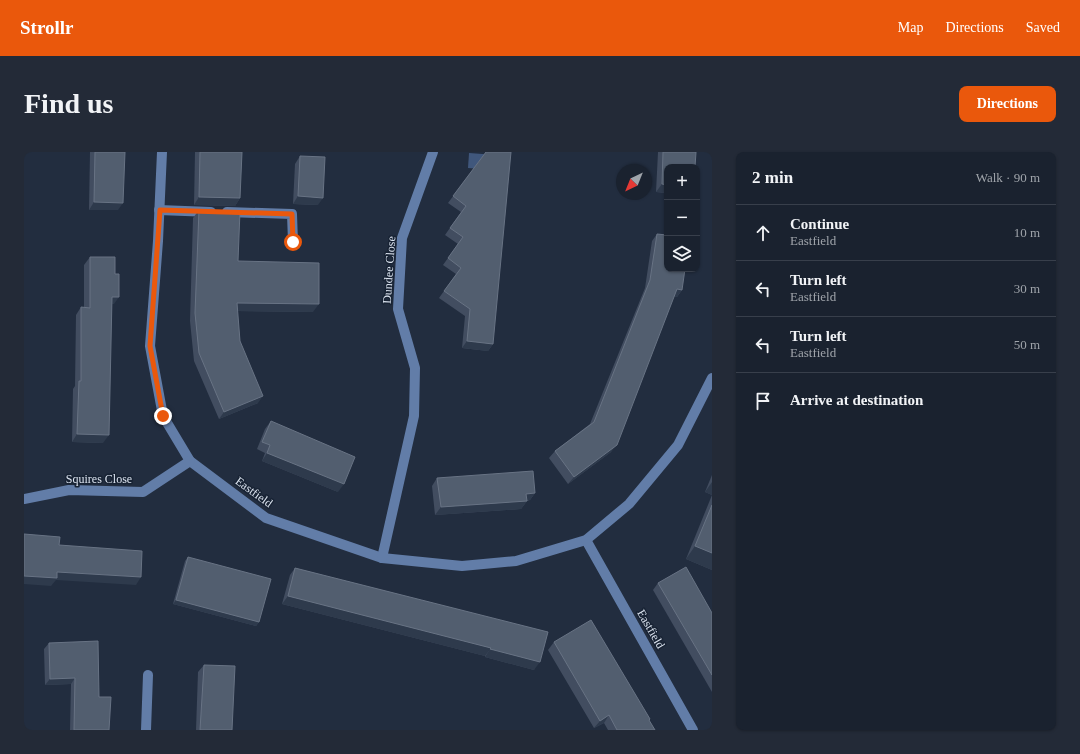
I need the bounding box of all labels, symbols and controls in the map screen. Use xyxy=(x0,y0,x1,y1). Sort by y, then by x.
text: Strollr xyxy=(20,17,73,38)
text: Map xyxy=(898,20,923,35)
text: Directions xyxy=(945,20,1004,35)
text: Saved xyxy=(1026,20,1060,35)
button: Directions xyxy=(959,86,1056,122)
text: Find us xyxy=(24,88,114,119)
north arrow xyxy=(616,164,652,200)
map controls xyxy=(664,164,700,272)
button: + xyxy=(664,164,700,200)
text: 2 min xyxy=(752,168,793,187)
text: Walk · 90 m xyxy=(976,170,1040,185)
button: − xyxy=(664,200,700,236)
text: Continue xyxy=(790,216,849,232)
icon: ahead xyxy=(752,222,774,244)
text: 10 m xyxy=(1014,225,1040,240)
route start xyxy=(284,233,302,251)
text: Eastfield xyxy=(790,233,836,248)
street label: Dundee Close xyxy=(380,236,398,304)
button: layers xyxy=(664,236,700,272)
text: Turn left xyxy=(790,272,847,288)
icon: left xyxy=(752,278,774,300)
text: 30 m xyxy=(1014,281,1040,296)
text: Eastfield xyxy=(790,289,836,304)
text: Turn left xyxy=(790,328,847,344)
icon: left xyxy=(752,334,774,356)
text: 50 m xyxy=(1014,337,1040,352)
text: Eastfield xyxy=(790,345,836,360)
icon: arrive xyxy=(752,390,774,412)
text: Arrive at destination xyxy=(790,392,923,408)
route end xyxy=(154,407,172,425)
street label: Squires Close xyxy=(66,472,132,486)
street label: Eastfield xyxy=(233,474,275,510)
street label: Eastfield xyxy=(634,607,668,651)

